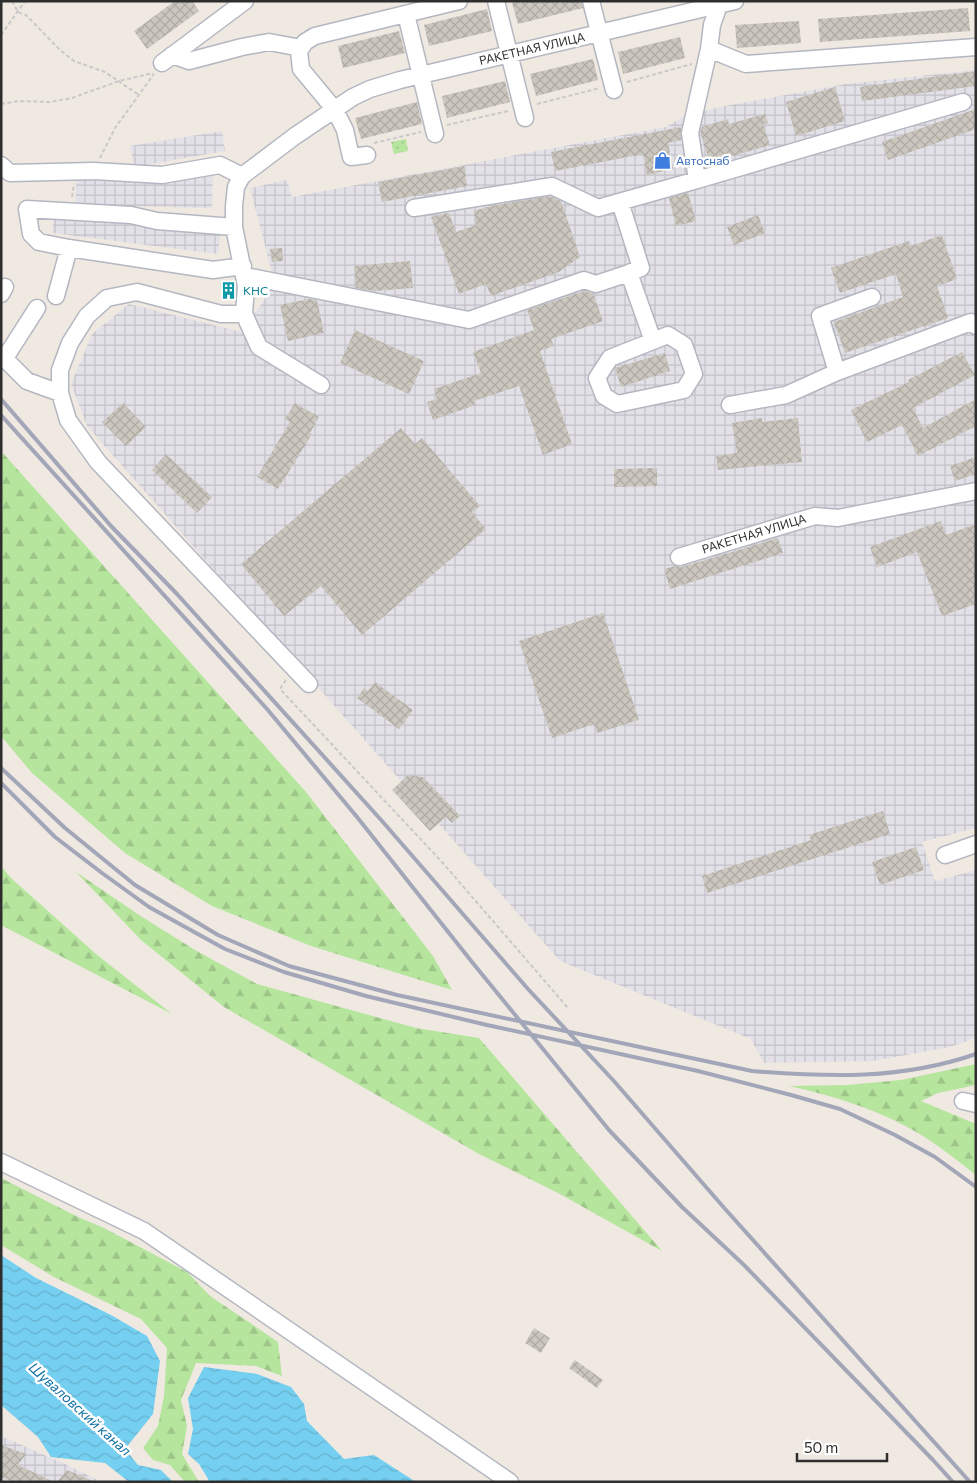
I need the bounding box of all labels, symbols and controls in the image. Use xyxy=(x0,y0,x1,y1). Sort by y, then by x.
street label: РАКЕТНАЯ УЛИЦА xyxy=(478,29,586,67)
shop icon: Автоснаб xyxy=(652,151,672,171)
place label: Автоснаб xyxy=(676,153,730,167)
building icon: КНС xyxy=(219,281,239,301)
place label: КНС xyxy=(243,283,268,297)
street label: РАКЕТНАЯ УЛИЦА xyxy=(700,511,807,556)
water label: Шуваловский канал xyxy=(26,1358,135,1459)
scale bar xyxy=(797,1430,887,1462)
text: 50 m xyxy=(804,1438,838,1456)

